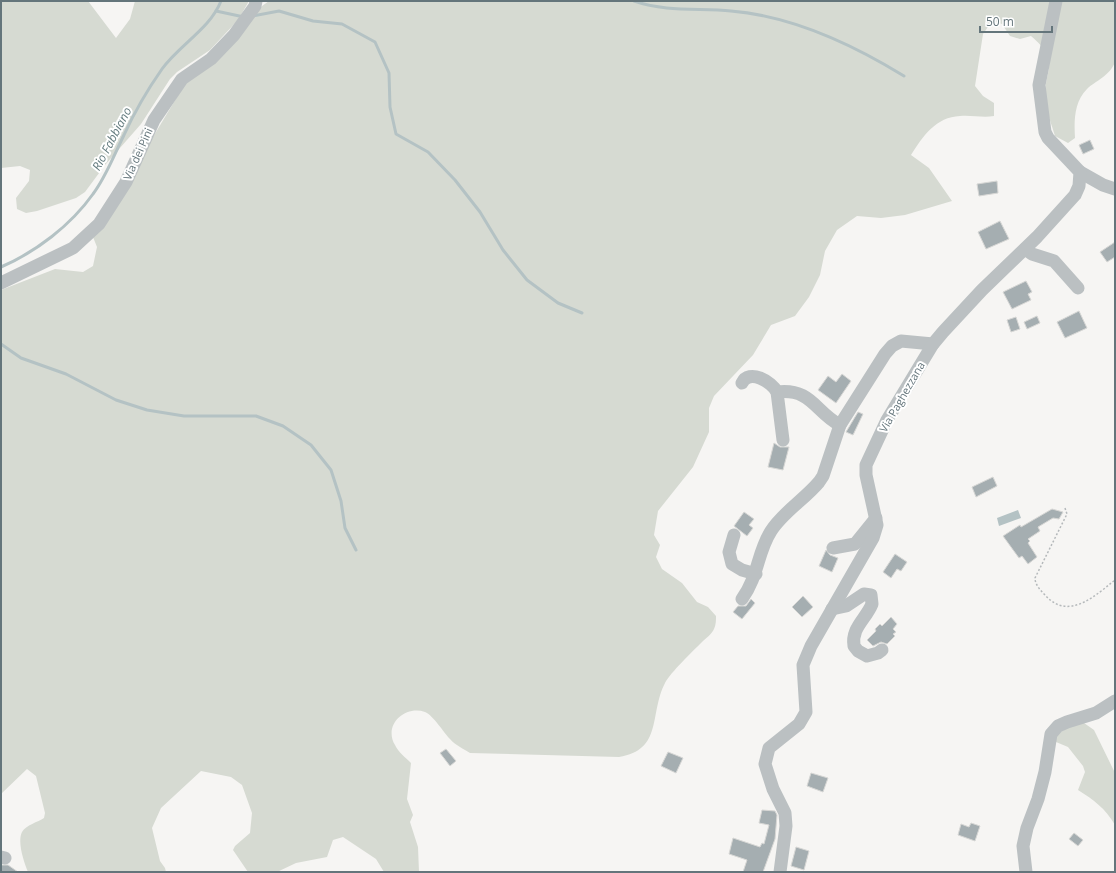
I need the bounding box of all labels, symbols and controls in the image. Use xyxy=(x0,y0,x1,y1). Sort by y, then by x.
scale bar xyxy=(980,8,1052,34)
text: 50 m xyxy=(986,13,1014,30)
water label: Rio Fabbiano xyxy=(88,104,136,174)
street label: Via dei Pini xyxy=(119,125,156,182)
street label: Via Paghezzana xyxy=(875,359,928,435)

